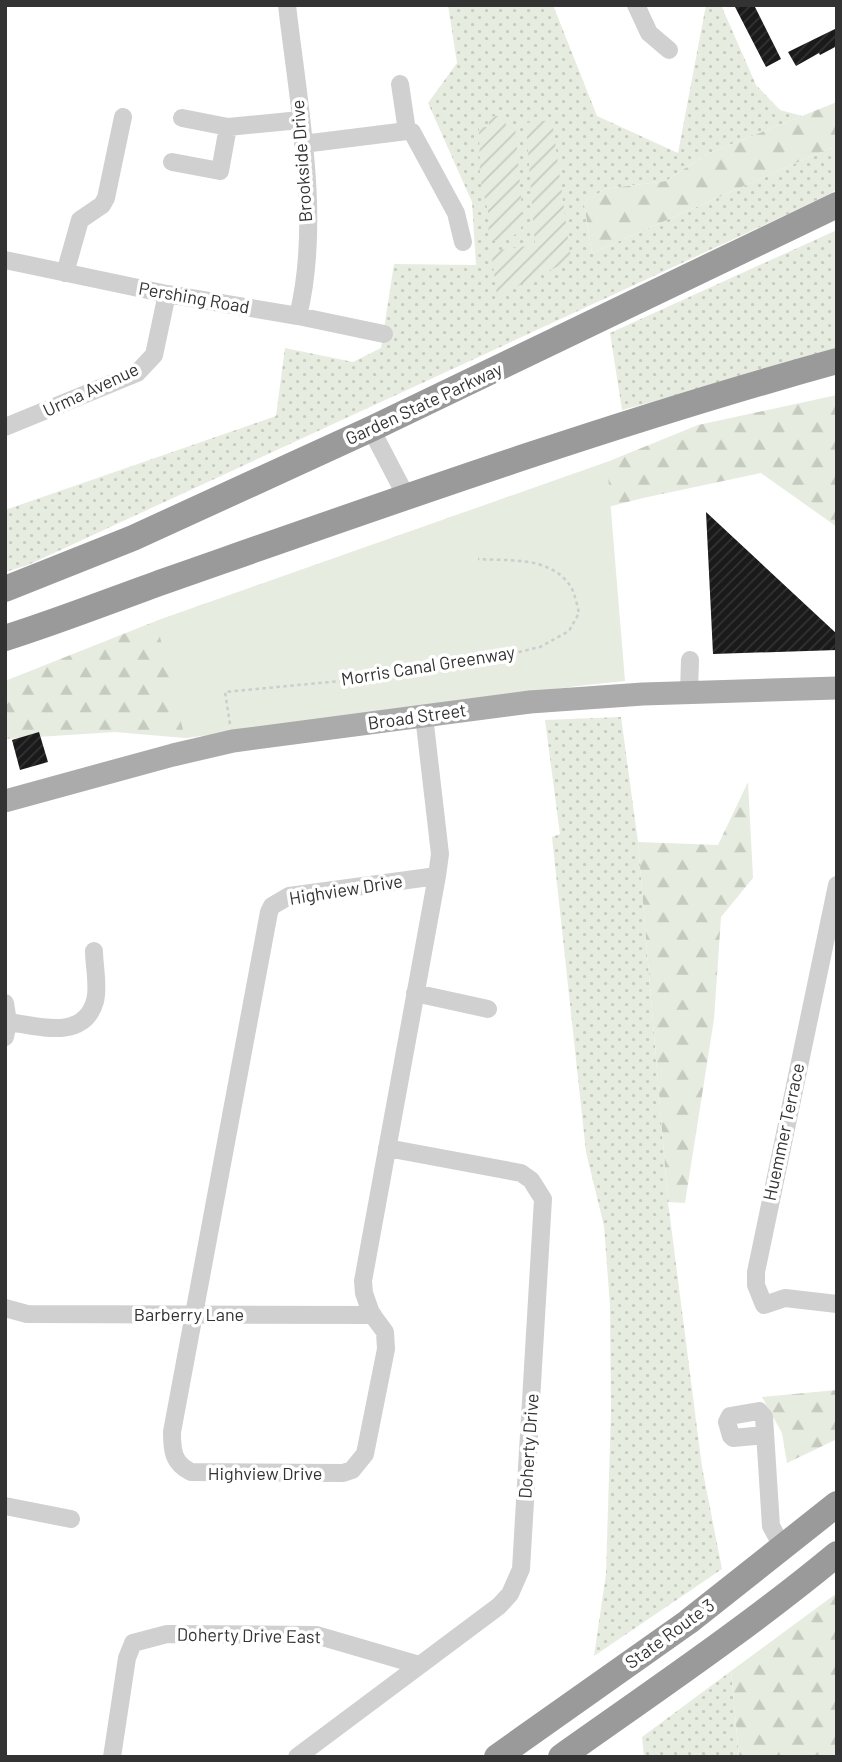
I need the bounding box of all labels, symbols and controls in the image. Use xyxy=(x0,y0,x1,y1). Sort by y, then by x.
street label: Brookside Drive xyxy=(286,99,316,223)
street label: Pershing Road xyxy=(137,276,251,318)
street label: Urma Avenue xyxy=(39,357,142,421)
street label: Garden State Parkway xyxy=(342,357,505,449)
street label: Morris Canal Greenway xyxy=(339,640,516,690)
street label: Broad Street xyxy=(366,698,468,734)
street label: Highview Drive xyxy=(287,869,404,909)
street label: Huemmer Terrace xyxy=(758,1061,808,1203)
street label: Barberry Lane xyxy=(134,1303,244,1325)
street label: Doherty Drive xyxy=(513,1393,543,1499)
street label: Highview Drive xyxy=(208,1462,322,1484)
street label: State Route 3 xyxy=(621,1593,718,1673)
street label: Doherty Drive East xyxy=(177,1623,321,1647)

